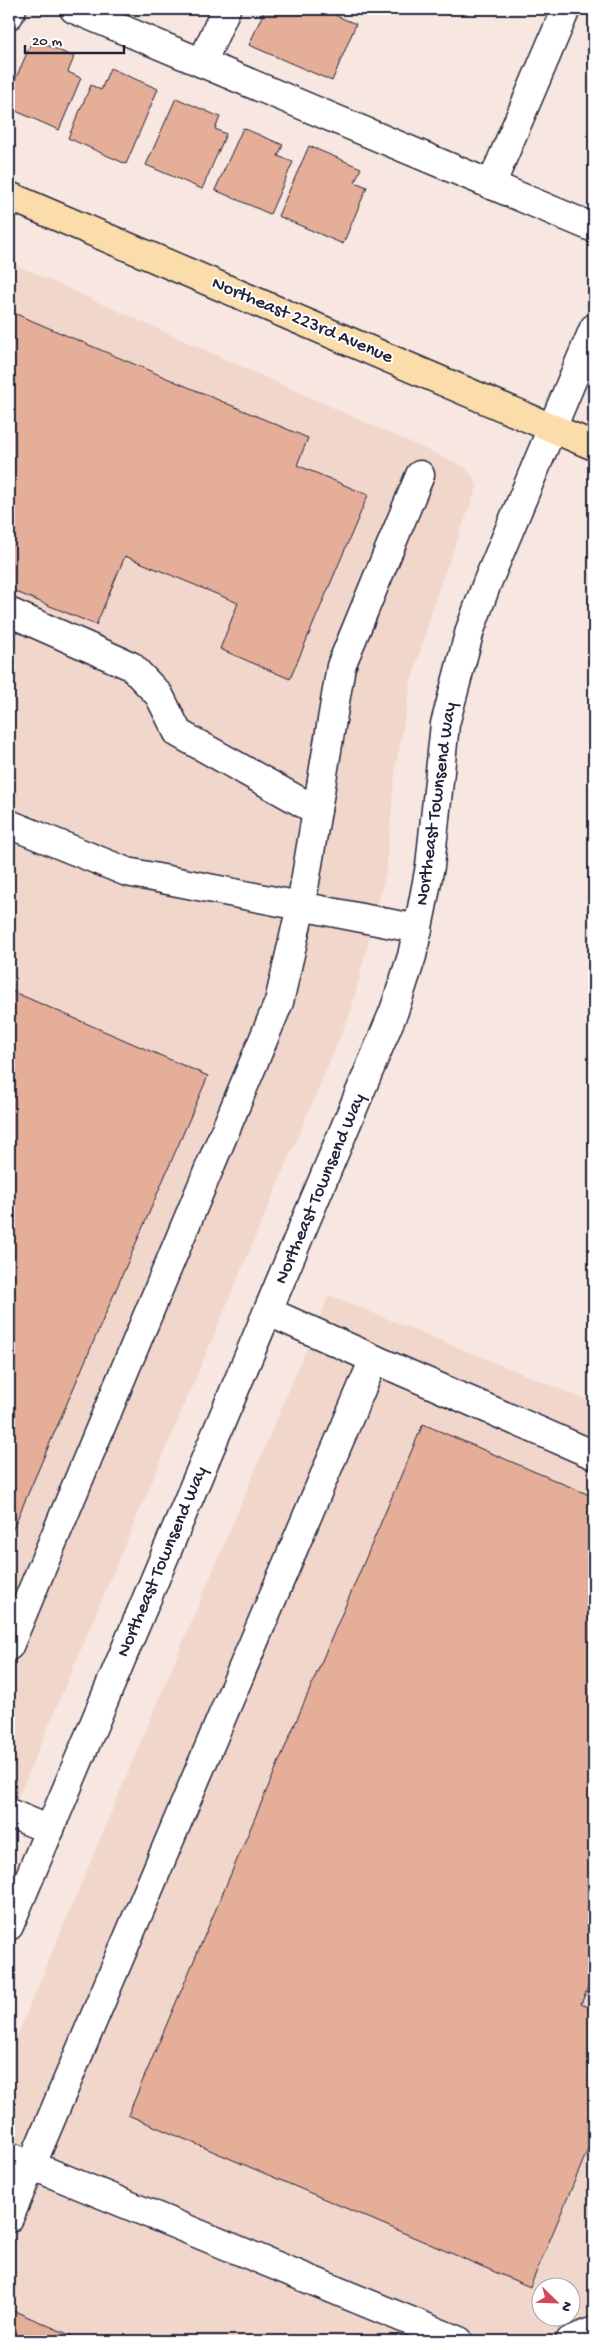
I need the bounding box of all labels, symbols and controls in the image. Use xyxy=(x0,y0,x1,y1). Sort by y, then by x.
scale bar xyxy=(25,22,124,54)
text: 20 m xyxy=(32,33,62,51)
street label: Northeast 223rd Avenue xyxy=(208,272,396,370)
street label: Northeast Townsend Way xyxy=(411,700,463,907)
street label: Northeast Townsend Way xyxy=(270,1090,372,1288)
street label: Northeast Townsend Way xyxy=(112,1463,214,1661)
north arrow xyxy=(530,2278,580,2328)
text: N xyxy=(556,2299,575,2314)

